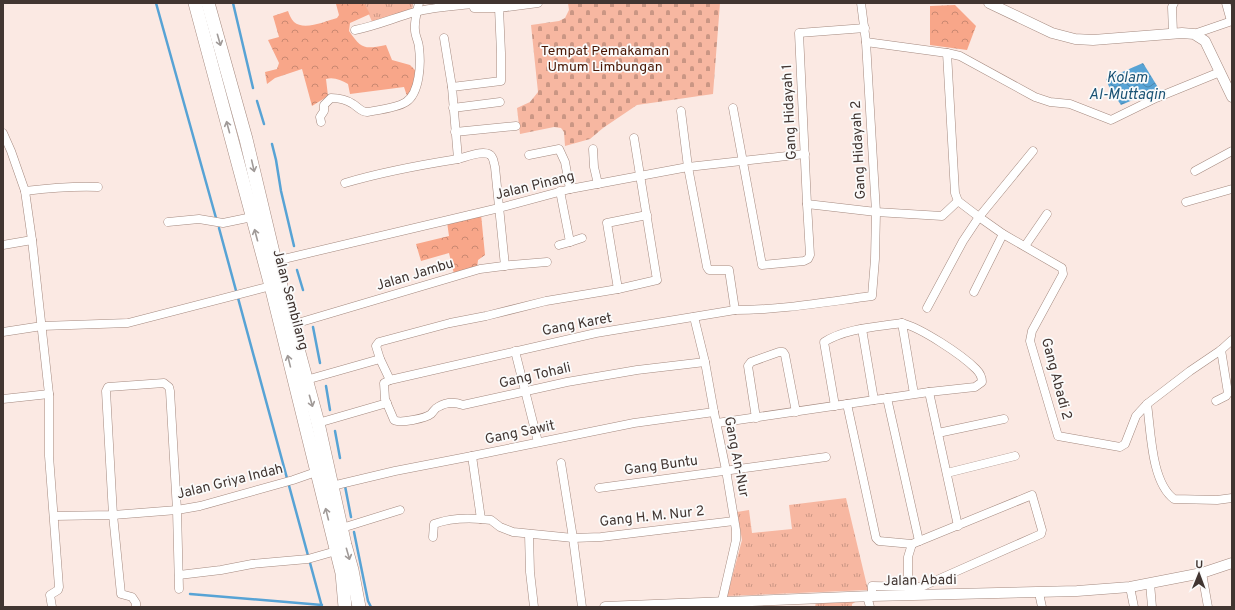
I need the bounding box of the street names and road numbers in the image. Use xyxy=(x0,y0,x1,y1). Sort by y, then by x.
street label: Gang Hidayah 1 xyxy=(779,64,801,160)
street label: Gang Hidayah 2 xyxy=(848,100,870,200)
street label: Jalan Pinang xyxy=(494,168,576,204)
street label: Jalan Sembilang xyxy=(268,248,312,352)
street label: Jalan Jambu xyxy=(374,255,456,295)
street label: Gang Karet xyxy=(541,310,613,340)
street label: Gang Abadi 2 xyxy=(1037,336,1075,422)
street label: Gang Tohali xyxy=(497,359,573,393)
street label: Gang An-Nur xyxy=(720,415,752,499)
street label: Gang Sawit xyxy=(484,417,556,449)
street label: Gang Buntu xyxy=(623,452,699,480)
street label: Jalan Griya Indah xyxy=(175,461,285,503)
street label: Gang H. M. Nur 2 xyxy=(599,503,705,531)
street label: Jalan Abadi xyxy=(883,572,957,590)

